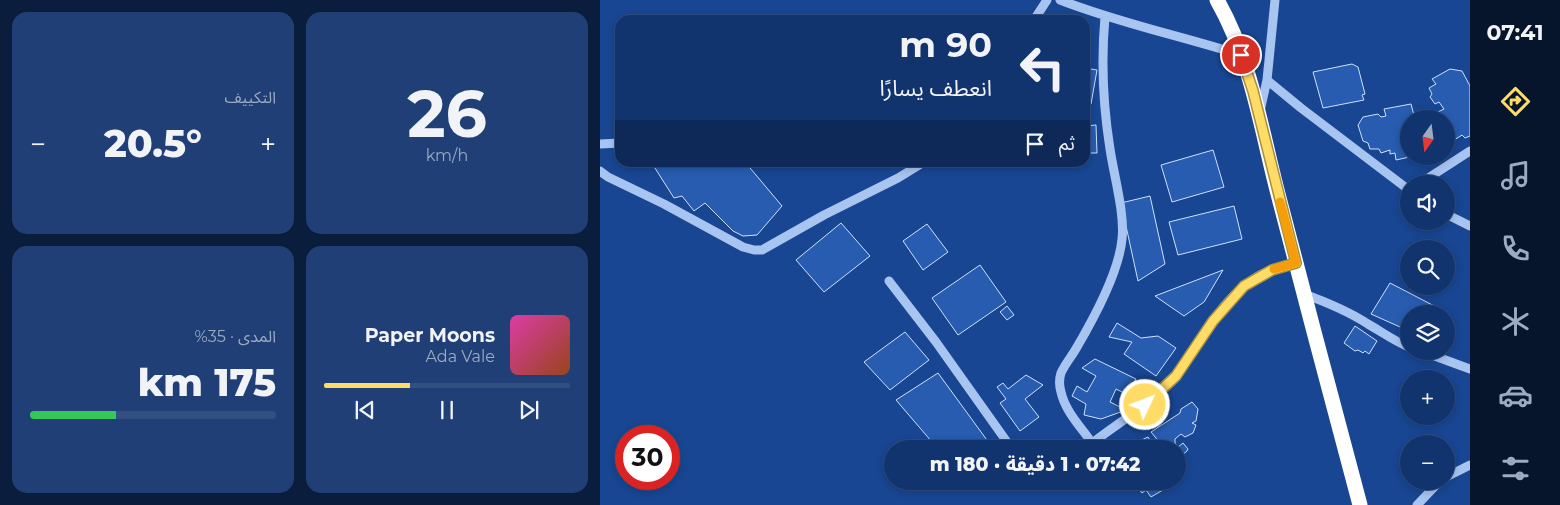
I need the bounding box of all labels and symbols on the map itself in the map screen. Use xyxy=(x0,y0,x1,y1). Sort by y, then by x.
pin xyxy=(1220,34,1262,76)
north arrow xyxy=(1400,110,1455,165)
position arrow xyxy=(1118,378,1170,430)
speed limit sign: 30 xyxy=(615,425,680,490)

